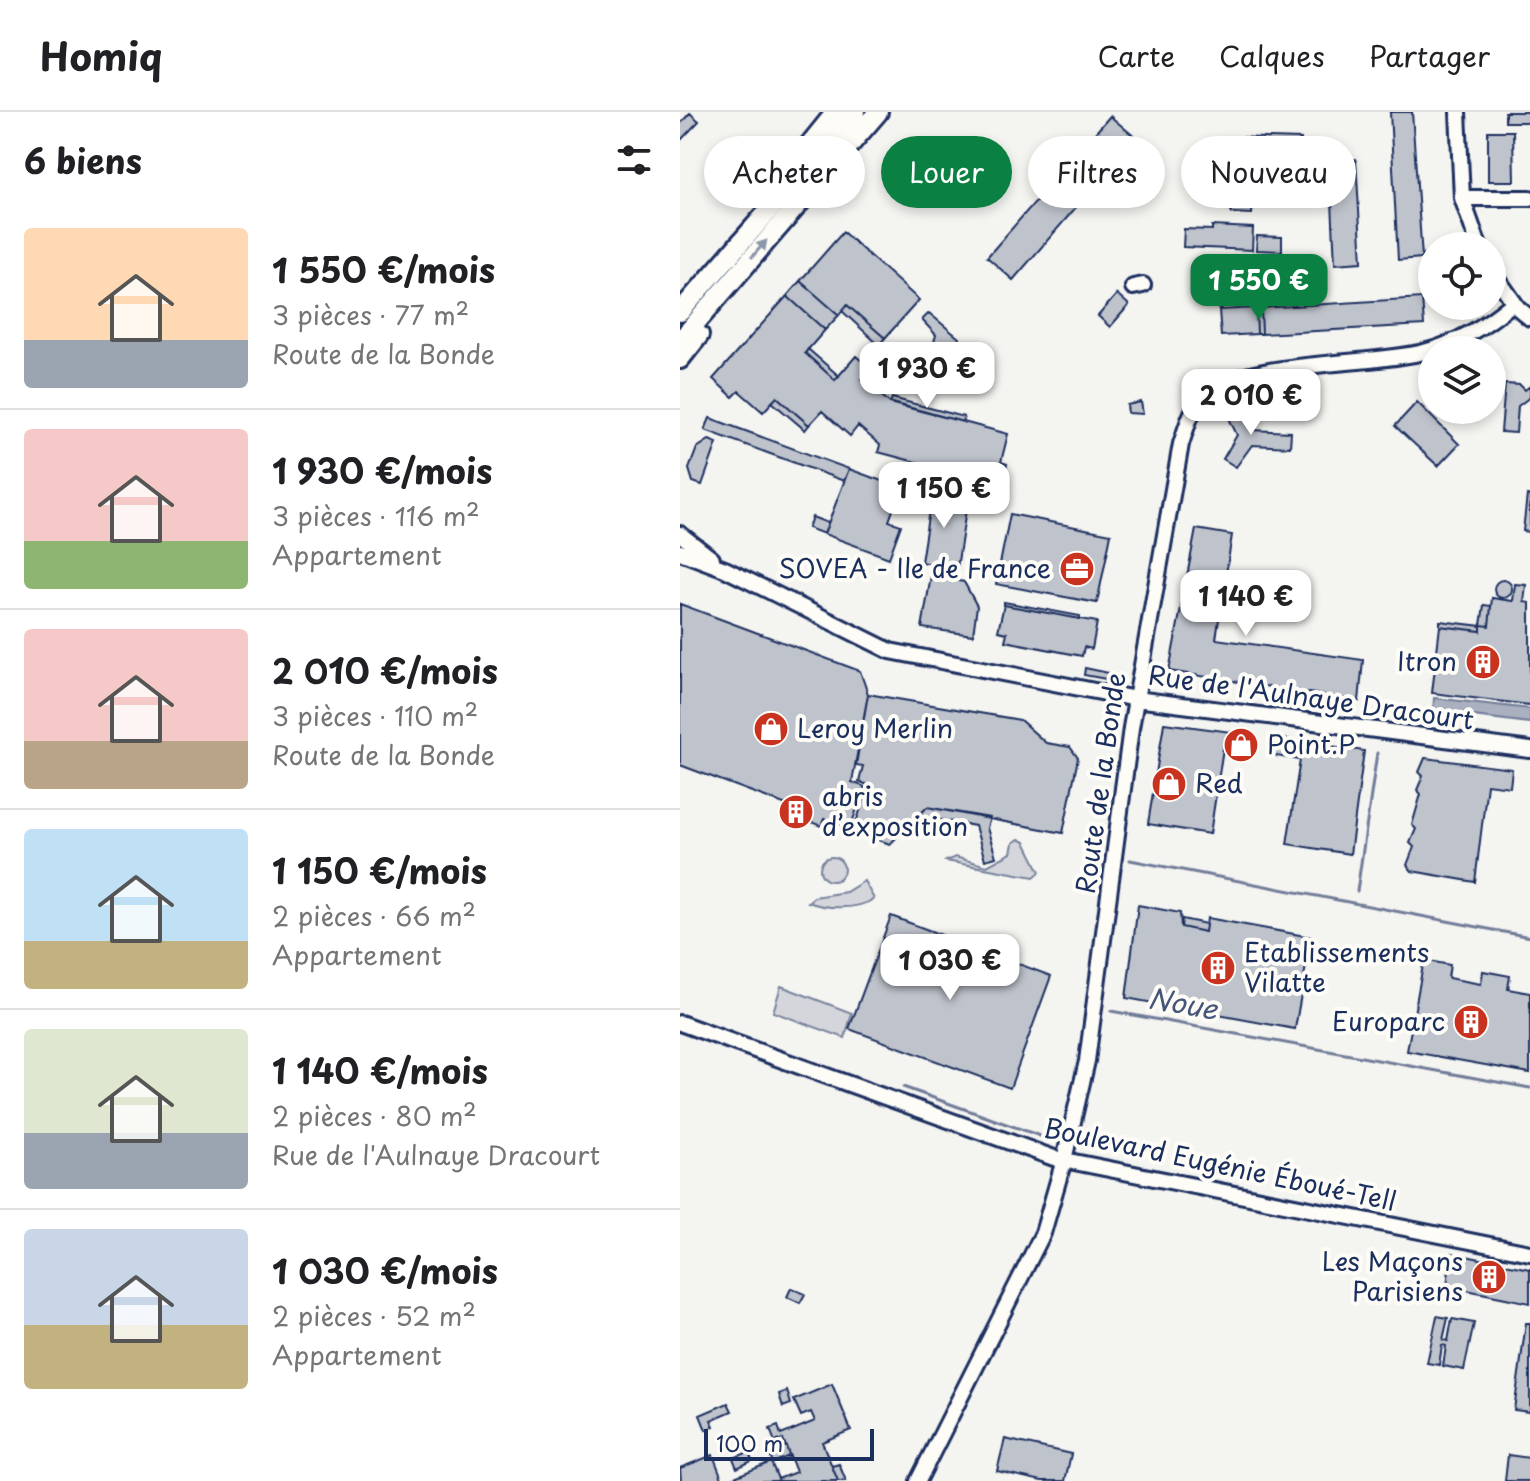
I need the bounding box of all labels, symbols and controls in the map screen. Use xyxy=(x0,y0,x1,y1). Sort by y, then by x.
text: Homiq xyxy=(40,27,162,84)
text: Carte xyxy=(1097,34,1175,77)
text: Calques xyxy=(1219,34,1325,77)
text: Partager xyxy=(1369,34,1490,77)
text: 6 biens xyxy=(24,134,142,186)
chip: Acheter xyxy=(704,136,865,208)
chip: Louer xyxy=(881,136,1012,208)
chip: Filtres xyxy=(1028,136,1165,208)
chip: Nouveau xyxy=(1181,136,1356,208)
icon: filters xyxy=(612,138,656,182)
map controls xyxy=(1418,232,1506,424)
button: locate xyxy=(1418,232,1506,320)
one-way arrow xyxy=(750,239,768,258)
text: 1 550 €/mois xyxy=(272,243,495,295)
pin: 1 550 € xyxy=(1185,254,1333,322)
icon: home xyxy=(88,260,184,356)
text: 1 550 € xyxy=(1209,260,1309,299)
text: 3 pièces · 77 m² xyxy=(272,295,469,334)
text: Route de la Bonde xyxy=(272,334,495,373)
button: layers xyxy=(1418,336,1506,424)
pin: 1 930 € xyxy=(853,342,1001,410)
text: 1 930 € xyxy=(878,348,976,387)
pin: 2 010 € xyxy=(1177,369,1325,437)
text: 2 010 € xyxy=(1199,375,1303,414)
text: 1 930 €/mois xyxy=(272,444,493,496)
icon: home xyxy=(88,461,184,557)
pin: 1 150 € xyxy=(870,462,1018,530)
text: 1 150 € xyxy=(897,468,991,507)
text: 3 pièces · 116 m² xyxy=(272,496,480,535)
text: Appartement xyxy=(272,535,442,574)
place label: SOVEA - Ile de France xyxy=(779,548,1051,587)
office icon: SOVEA - Ile de France xyxy=(1058,550,1096,588)
pin: 1 140 € xyxy=(1172,570,1320,638)
text: 1 140 € xyxy=(1198,576,1294,615)
place label: Itron xyxy=(1397,641,1457,680)
building icon: Itron xyxy=(1464,643,1502,681)
text: 2 010 €/mois xyxy=(272,644,498,696)
street label: Rue de l'Aulnaye Dracourt xyxy=(1146,654,1476,739)
icon: home xyxy=(88,661,184,757)
street label: Route de la Bonde xyxy=(1065,670,1134,896)
text: 3 pièces · 110 m² xyxy=(272,696,478,735)
place label: Leroy Merlin xyxy=(797,708,953,747)
shop icon: Leroy Merlin xyxy=(752,710,790,748)
place label: Point.P xyxy=(1267,724,1355,763)
shop icon: Point.P xyxy=(1222,726,1260,764)
text: Route de la Bonde xyxy=(272,735,495,774)
place label: Red xyxy=(1195,763,1243,802)
shop icon: Red xyxy=(1150,765,1188,803)
place label: abris d’exposition xyxy=(822,776,968,845)
building icon: abris d’exposition xyxy=(777,793,815,831)
text: 1 150 €/mois xyxy=(272,844,487,896)
icon: home xyxy=(88,861,184,957)
text: 2 pièces · 66 m² xyxy=(272,896,476,935)
place label: Etablissements Vilatte xyxy=(1244,932,1429,1001)
pin: 1 030 € xyxy=(876,934,1024,1002)
text: Appartement xyxy=(272,935,442,974)
text: 1 030 € xyxy=(898,940,1002,979)
building icon: Etablissements Vilatte xyxy=(1199,949,1237,987)
water label: Noue xyxy=(1145,975,1222,1030)
place label: Europarc xyxy=(1332,1001,1445,1040)
building icon: Europarc xyxy=(1452,1003,1490,1041)
text: 1 140 €/mois xyxy=(272,1044,488,1096)
icon: home xyxy=(88,1061,184,1157)
text: 2 pièces · 80 m² xyxy=(272,1096,477,1135)
street label: Boulevard Eugénie Éboué-Tell xyxy=(1041,1107,1400,1220)
text: Rue de l'Aulnaye Dracourt xyxy=(272,1135,600,1174)
place label: Les Maçons Parisiens xyxy=(1322,1241,1463,1310)
text: 1 030 €/mois xyxy=(272,1244,498,1296)
building icon: Les Maçons Parisiens xyxy=(1470,1258,1508,1296)
icon: home xyxy=(88,1261,184,1357)
text: 2 pièces · 52 m² xyxy=(272,1296,476,1335)
text: Appartement xyxy=(272,1335,442,1374)
scale bar xyxy=(704,1425,874,1461)
text: 100 m xyxy=(716,1426,783,1459)

